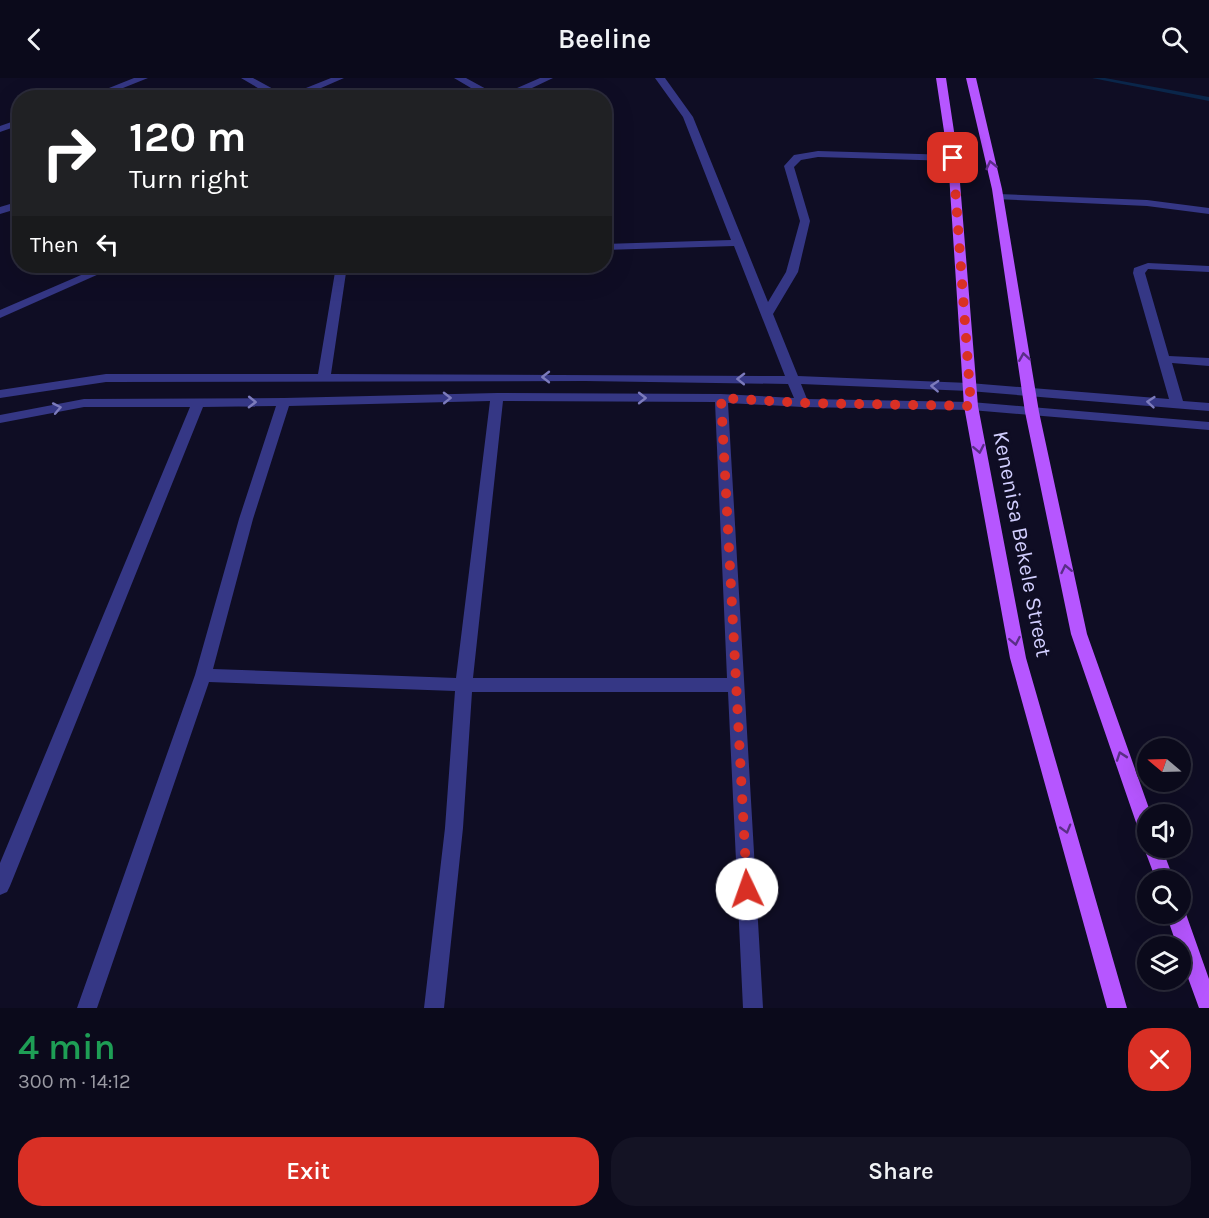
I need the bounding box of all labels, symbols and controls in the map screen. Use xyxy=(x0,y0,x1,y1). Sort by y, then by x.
icon: back xyxy=(18,23,51,56)
text: Beeline xyxy=(558,23,651,55)
icon: search xyxy=(1158,23,1191,56)
text: 120 m xyxy=(129,112,246,162)
icon: right xyxy=(30,114,108,192)
pin xyxy=(927,132,978,183)
icon: arrive xyxy=(936,141,969,174)
one-way arrow xyxy=(985,160,998,170)
text: Turn right xyxy=(129,163,249,195)
icon: left xyxy=(91,228,124,261)
text: Then xyxy=(30,232,79,258)
one-way arrow xyxy=(1018,353,1031,363)
one-way arrow xyxy=(541,371,550,383)
one-way arrow xyxy=(736,373,745,385)
one-way arrow xyxy=(931,379,940,392)
one-way arrow xyxy=(442,392,451,404)
one-way arrow xyxy=(637,392,646,404)
one-way arrow xyxy=(247,396,256,408)
one-way arrow xyxy=(1146,396,1155,409)
one-way arrow xyxy=(52,402,62,415)
street label: Kenenisa Bekele Street xyxy=(987,429,1057,659)
one-way arrow xyxy=(972,444,985,454)
one-way arrow xyxy=(1060,564,1073,574)
one-way arrow xyxy=(1008,636,1021,646)
north arrow xyxy=(1137,738,1191,792)
map controls xyxy=(1137,738,1191,990)
one-way arrow xyxy=(1116,751,1129,762)
button: sound xyxy=(1137,804,1191,858)
one-way arrow xyxy=(1059,824,1072,834)
position arrow xyxy=(715,857,779,921)
button: search xyxy=(1137,870,1191,924)
button: layers xyxy=(1137,936,1191,990)
text: 4 min xyxy=(18,1026,116,1068)
button: close xyxy=(1128,1028,1191,1091)
text: 300 m · 14:12 xyxy=(18,1070,131,1093)
button: Exit xyxy=(18,1137,599,1206)
button: Share xyxy=(611,1137,1191,1206)

